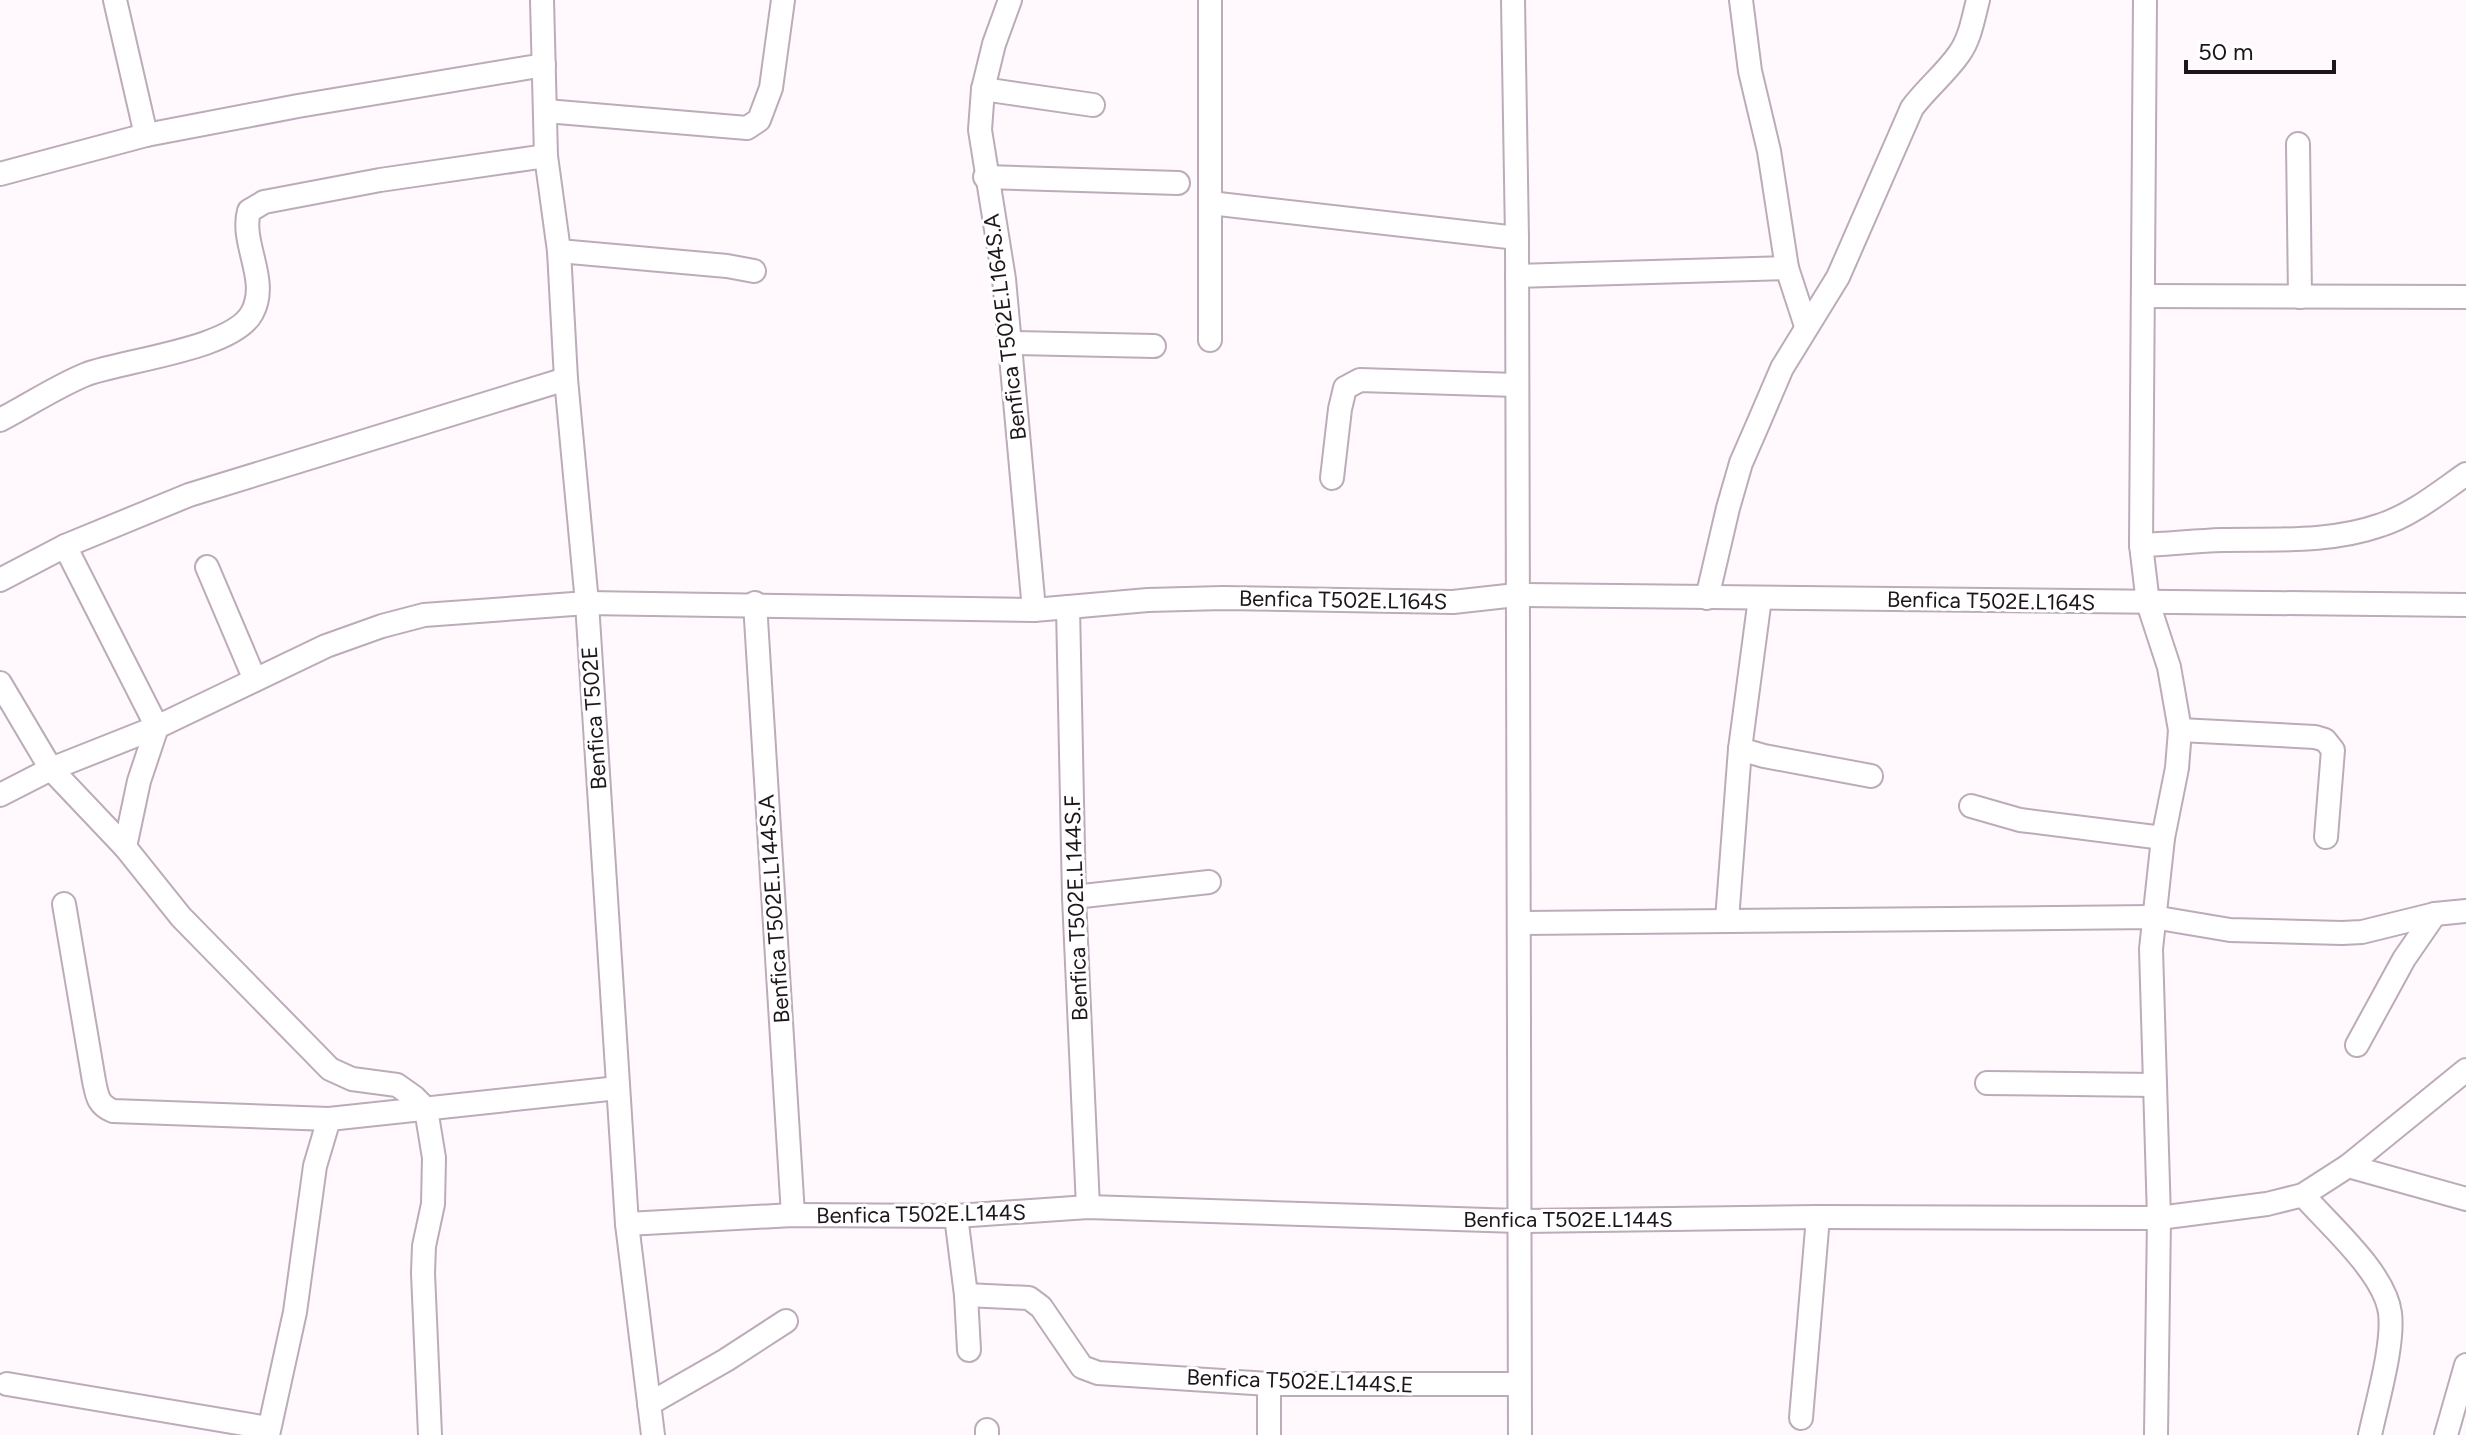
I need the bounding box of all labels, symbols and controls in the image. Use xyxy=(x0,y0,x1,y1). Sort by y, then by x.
scale bar xyxy=(2186,24,2334,74)
text: 50 m xyxy=(2198,37,2254,66)
street label: Benfica T502E.L164S.A xyxy=(978,212,1032,442)
street label: Benfica T502E.L164S xyxy=(1239,585,1447,615)
street label: Benfica T502E.L164S xyxy=(1887,586,2095,616)
street label: Benfica T502E xyxy=(576,645,612,791)
street label: Benfica T502E.L144S.A xyxy=(753,794,795,1024)
street label: Benfica T502E.L144S.F xyxy=(1059,794,1093,1021)
street label: Benfica T502E.L144S xyxy=(816,1199,1026,1229)
street label: Benfica T502E.L144S xyxy=(1463,1206,1673,1233)
street label: Benfica T502E.L144S.E xyxy=(1186,1364,1414,1398)

